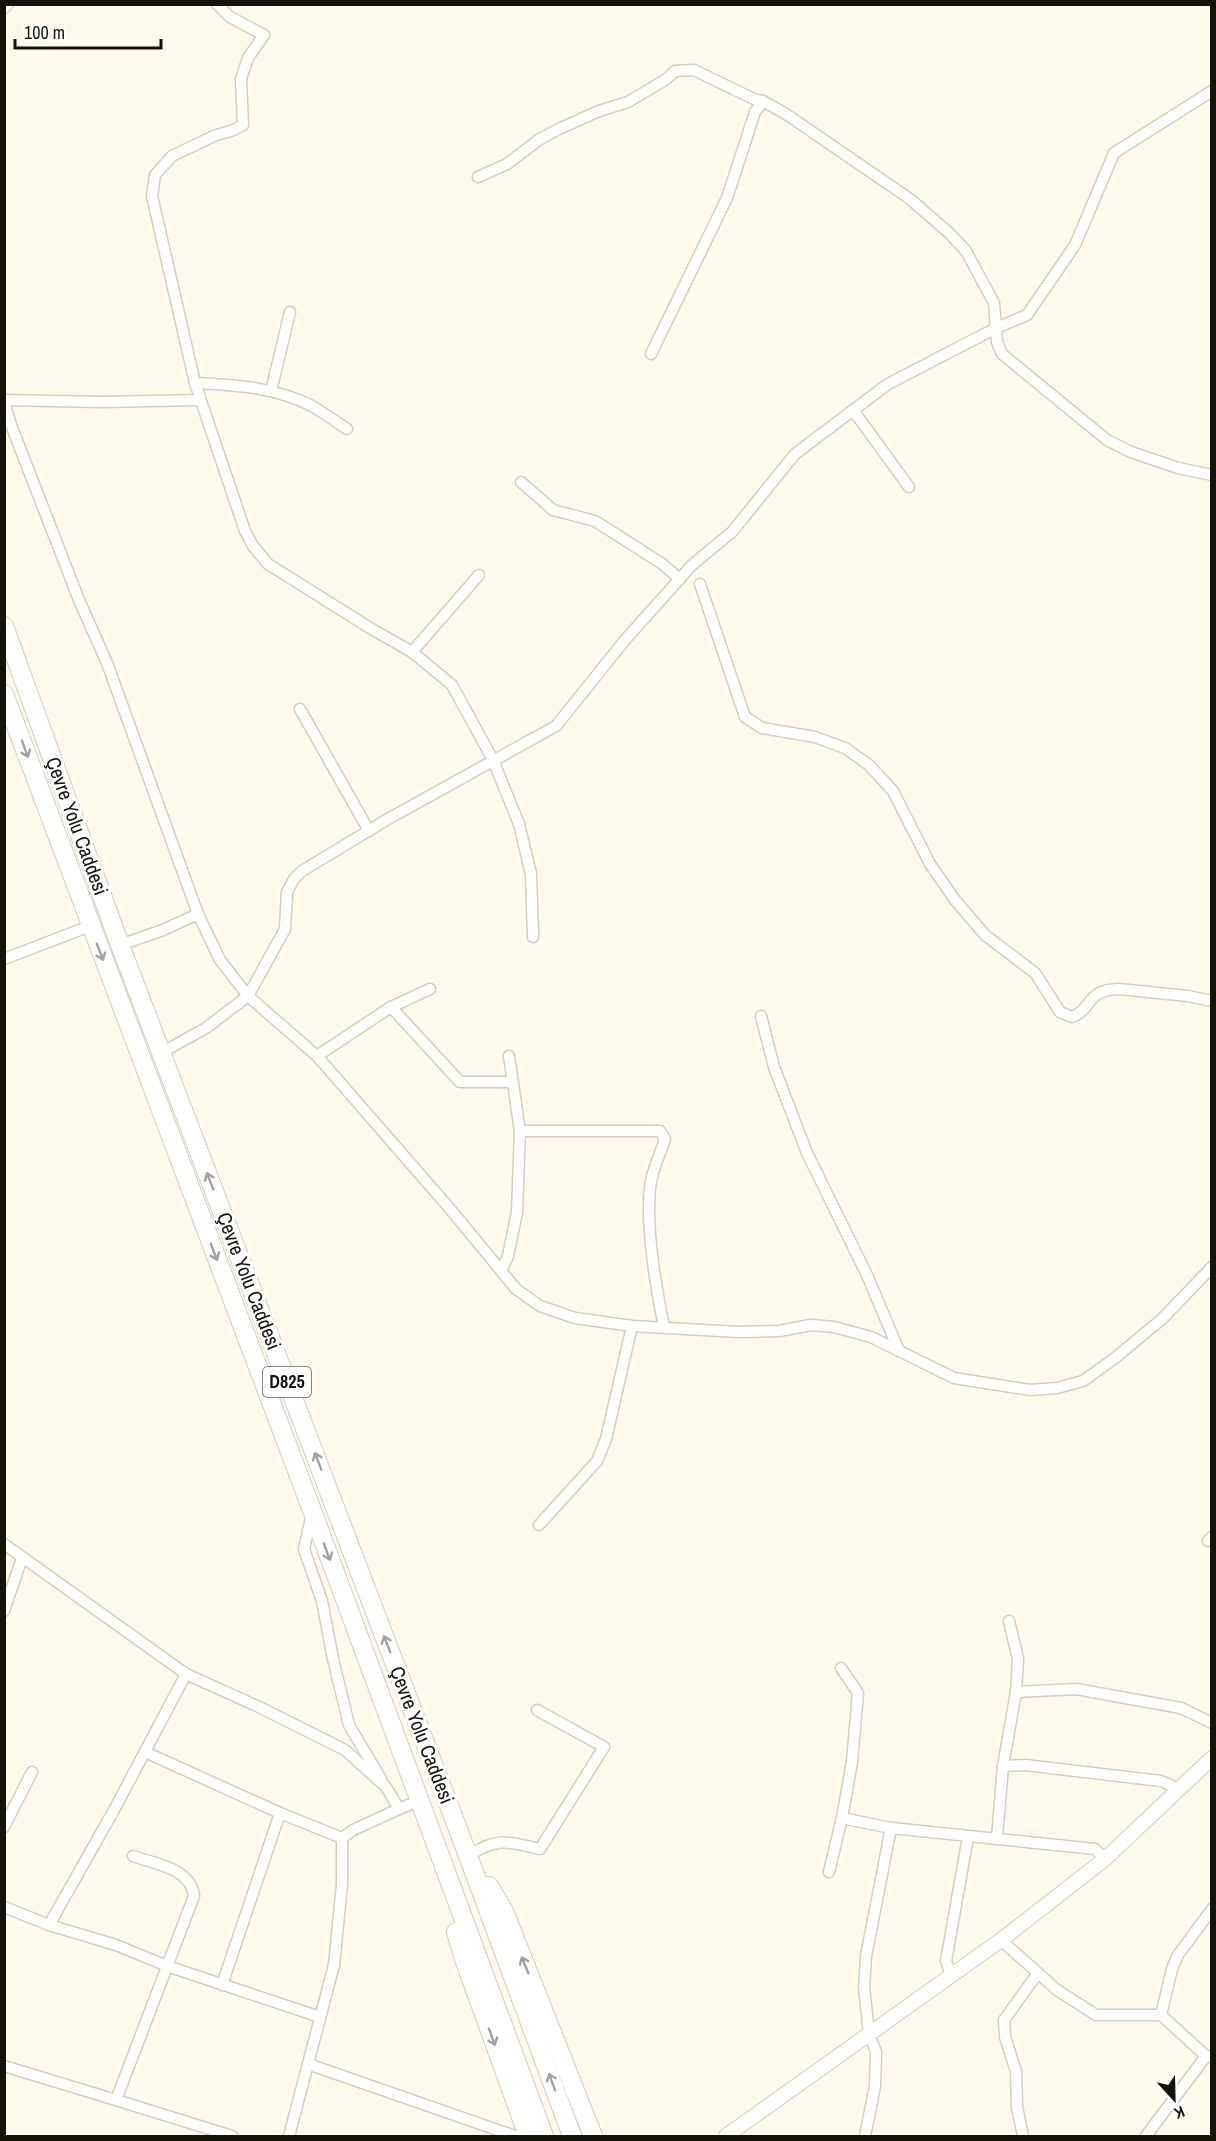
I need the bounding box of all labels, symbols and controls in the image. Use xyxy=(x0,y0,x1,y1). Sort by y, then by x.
scale bar xyxy=(15,12,160,50)
text: 100 m xyxy=(24,20,65,45)
one-way arrow xyxy=(20,739,31,758)
street label: Çevre Yolu Caddesi xyxy=(40,753,115,899)
one-way arrow xyxy=(95,942,106,961)
one-way arrow xyxy=(204,1172,215,1191)
street label: Çevre Yolu Caddesi xyxy=(211,1208,288,1353)
one-way arrow xyxy=(209,1242,220,1261)
road number: D825 xyxy=(263,1367,311,1397)
one-way arrow xyxy=(312,1453,323,1471)
one-way arrow xyxy=(322,1542,333,1561)
one-way arrow xyxy=(381,1635,392,1653)
street label: Çevre Yolu Caddesi xyxy=(384,1662,461,1807)
one-way arrow xyxy=(519,1956,530,1975)
one-way arrow xyxy=(488,2027,499,2046)
north arrow xyxy=(1144,2069,1204,2129)
one-way arrow xyxy=(546,2073,557,2091)
text: K xyxy=(1171,2101,1188,2125)

